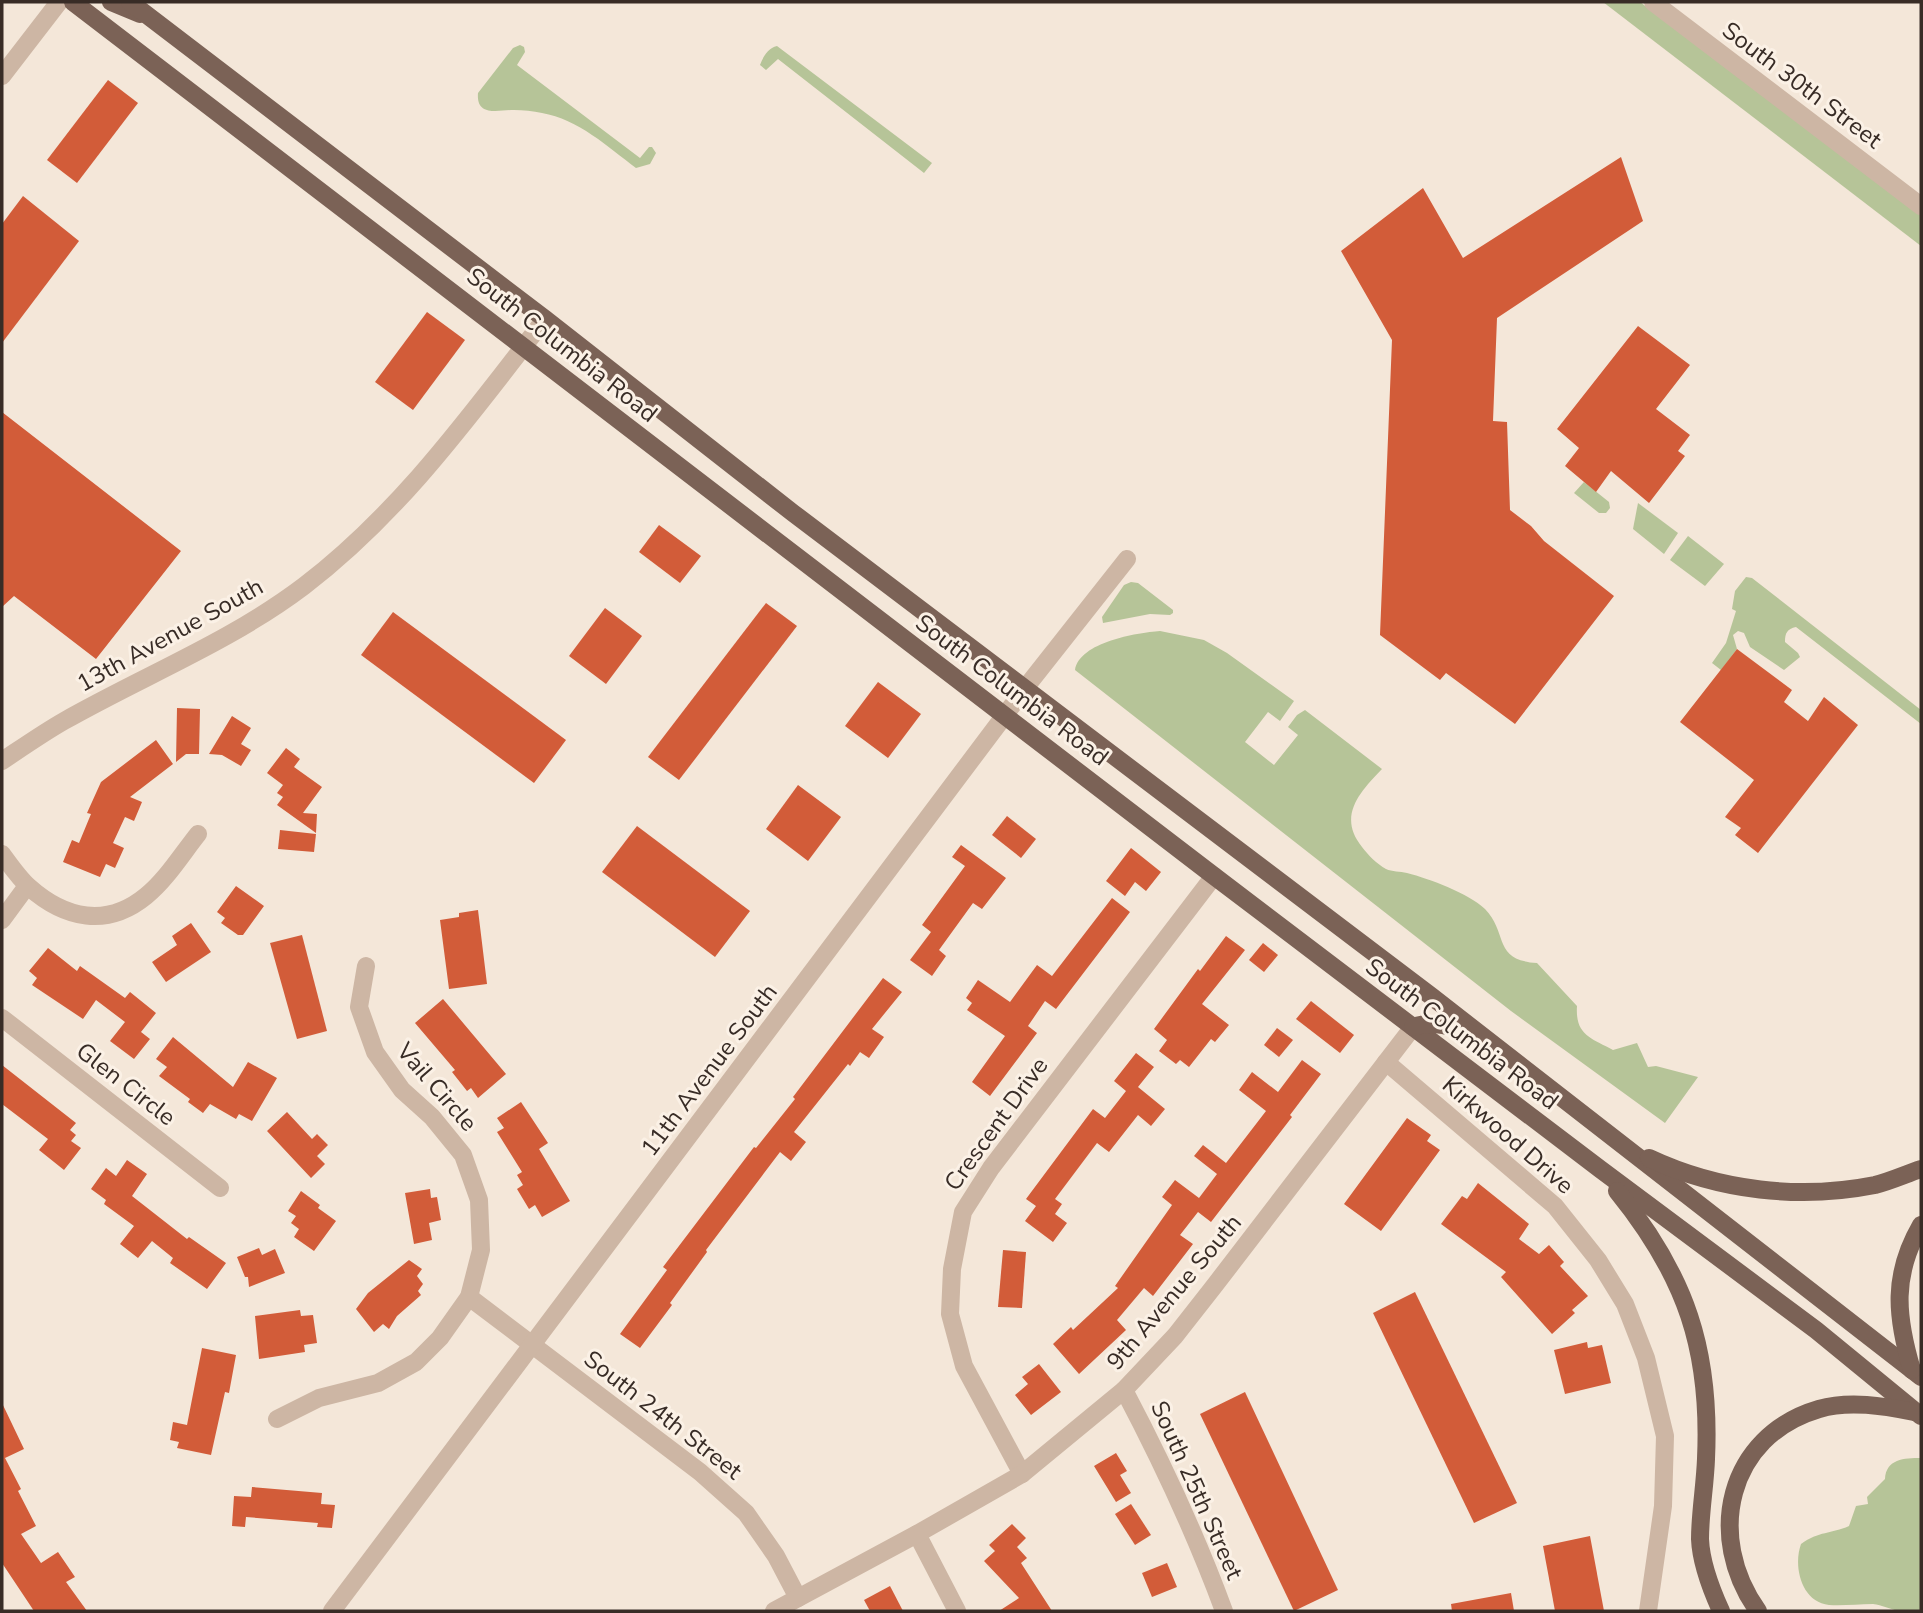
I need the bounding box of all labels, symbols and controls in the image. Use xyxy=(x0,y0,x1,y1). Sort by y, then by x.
street label: South 30th Street xyxy=(1716,14,1889,156)
street label: South Columbia Road xyxy=(460,260,664,430)
street label: 13th Avenue South xyxy=(71,570,269,700)
street label: South Columbia Road xyxy=(909,607,1115,773)
street label: South Columbia Road xyxy=(1359,951,1565,1117)
street label: 11th Avenue South xyxy=(633,977,785,1163)
street label: Glen Circle xyxy=(70,1035,182,1133)
street label: Vail Circle xyxy=(389,1035,484,1138)
street label: Crescent Drive xyxy=(937,1051,1055,1197)
street label: Kirkwood Drive xyxy=(1435,1069,1581,1201)
street label: 9th Avenue South xyxy=(1099,1207,1249,1377)
street label: South 24th Street xyxy=(577,1343,749,1487)
street label: South 25th Street xyxy=(1143,1396,1251,1585)

